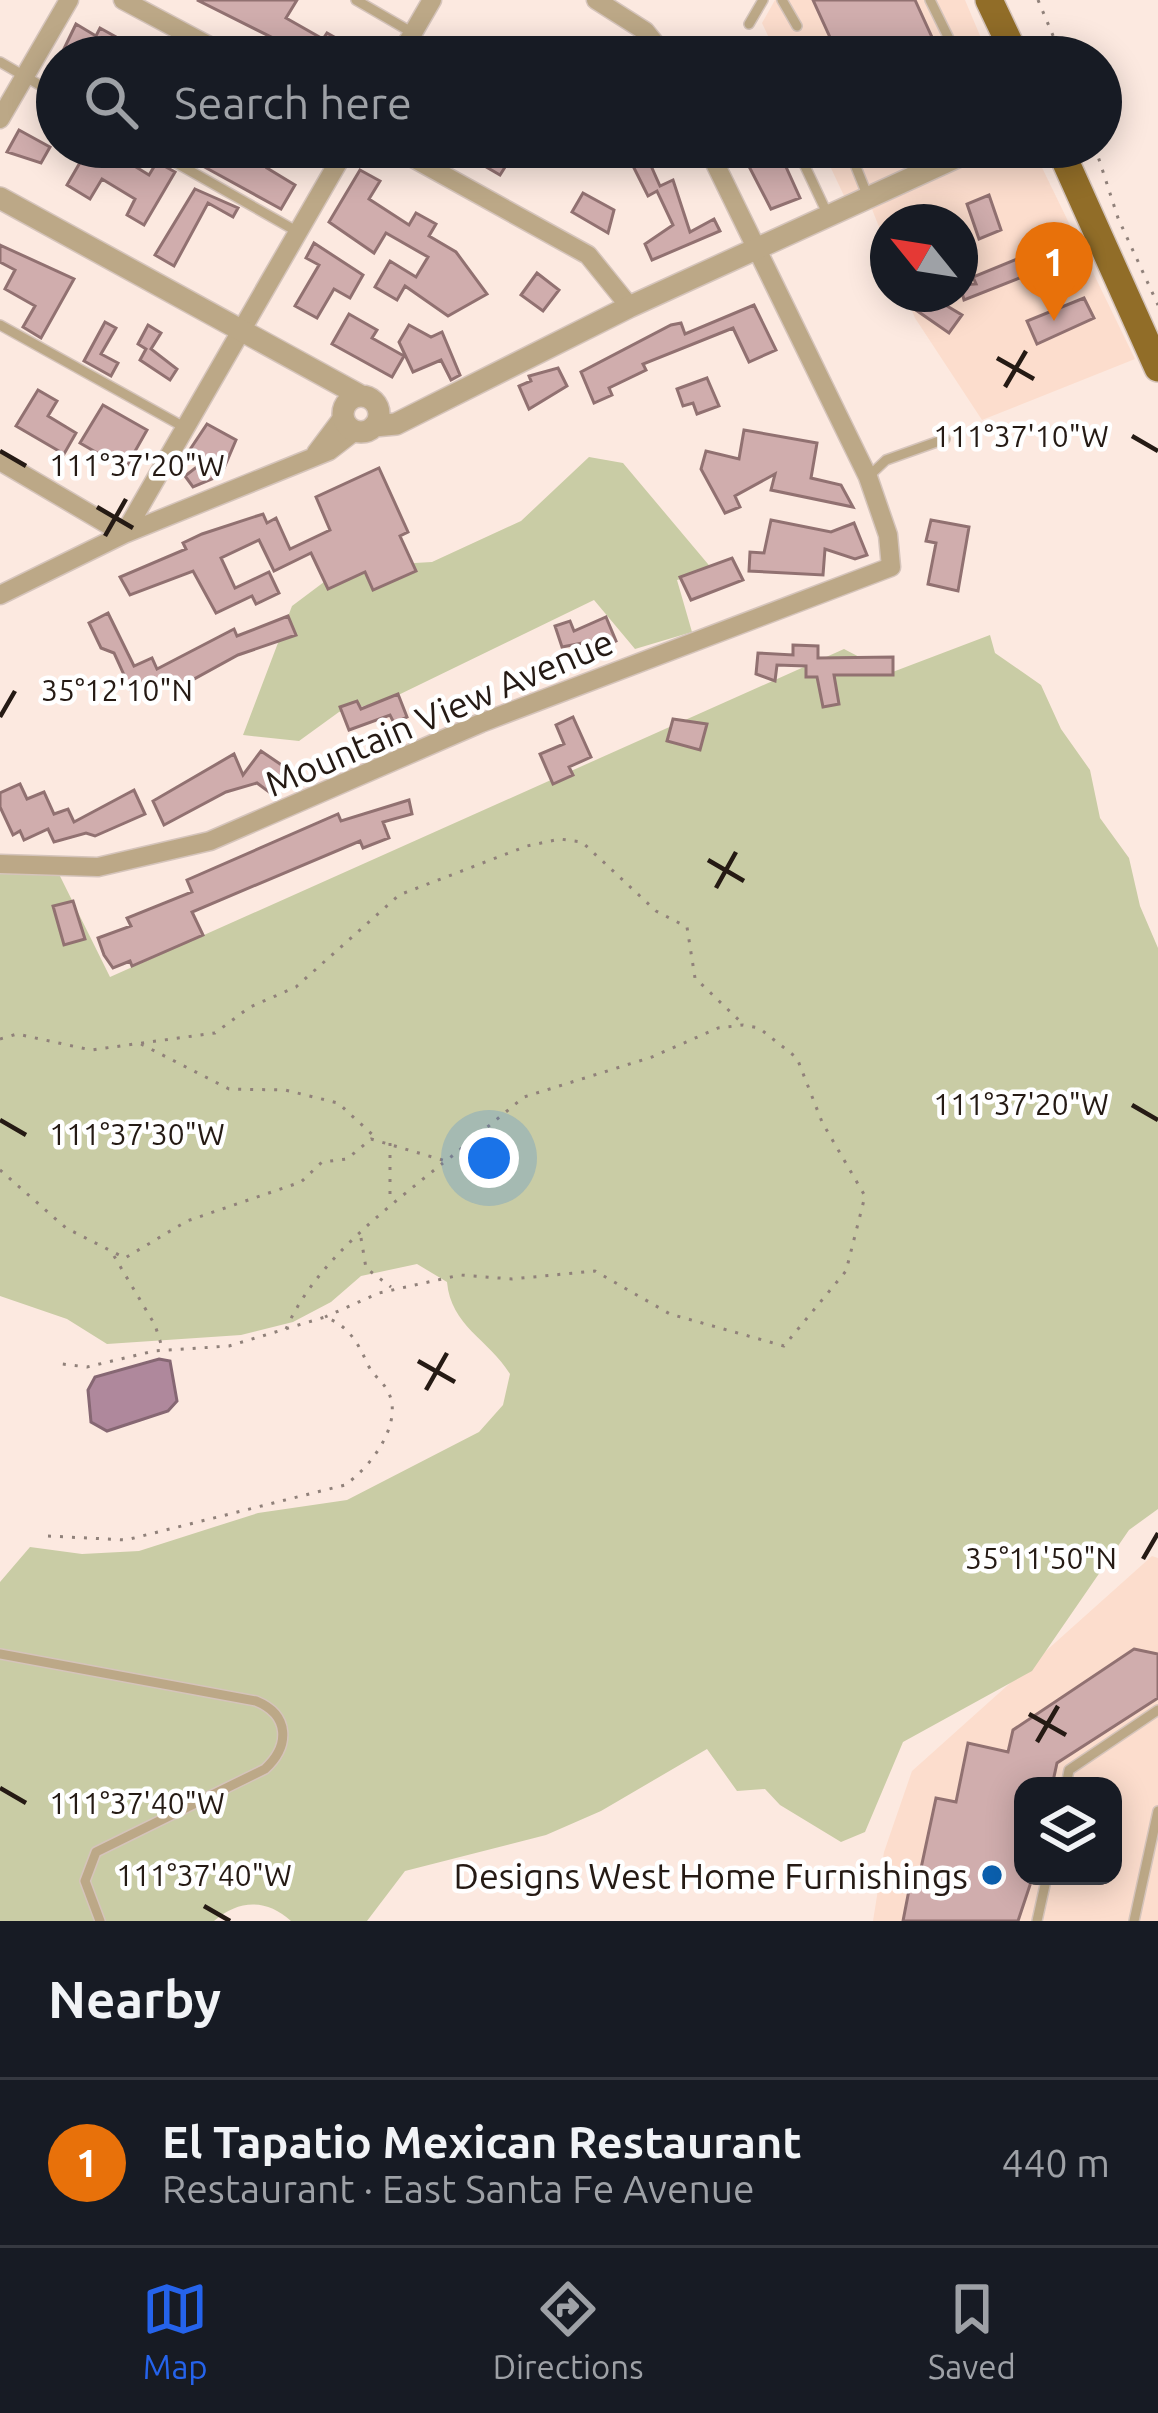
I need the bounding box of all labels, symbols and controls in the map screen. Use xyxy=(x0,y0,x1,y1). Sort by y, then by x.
search box xyxy=(36,36,1122,168)
icon: search xyxy=(78,69,144,135)
text: Search here xyxy=(174,77,412,128)
north arrow xyxy=(870,204,978,312)
pin: 1 xyxy=(1015,222,1093,321)
text: 111°37'10"W xyxy=(933,419,1109,453)
text: 111°37'20"W xyxy=(49,448,225,482)
street label: Mountain View Avenue xyxy=(259,620,619,804)
text: 35°12'10"N xyxy=(41,673,193,707)
text: 111°37'20"W xyxy=(933,1087,1109,1121)
text: 111°37'30"W xyxy=(49,1117,225,1151)
your location xyxy=(459,1128,519,1188)
text: 35°11'50"N xyxy=(965,1541,1117,1575)
map controls xyxy=(1014,1777,1122,1885)
button: layers xyxy=(1014,1777,1122,1885)
text: 111°37'40"W xyxy=(49,1786,225,1820)
place label: Designs West Home Furnishings xyxy=(454,1855,968,1896)
text: 111°37'40"W xyxy=(116,1858,292,1892)
marker: Designs West Home Furnishings xyxy=(979,1862,1005,1888)
text: Nearby xyxy=(48,1970,221,2028)
text: El Tapatio Mexican Restaurant xyxy=(162,2116,802,2167)
text: 1 xyxy=(76,2141,98,2184)
text: 440 m xyxy=(1001,2141,1110,2184)
text: Restaurant · East Santa Fe Avenue xyxy=(162,2167,755,2210)
tab: Map xyxy=(142,2276,208,2385)
tab: Directions xyxy=(493,2276,643,2385)
tab: Saved xyxy=(928,2276,1016,2385)

